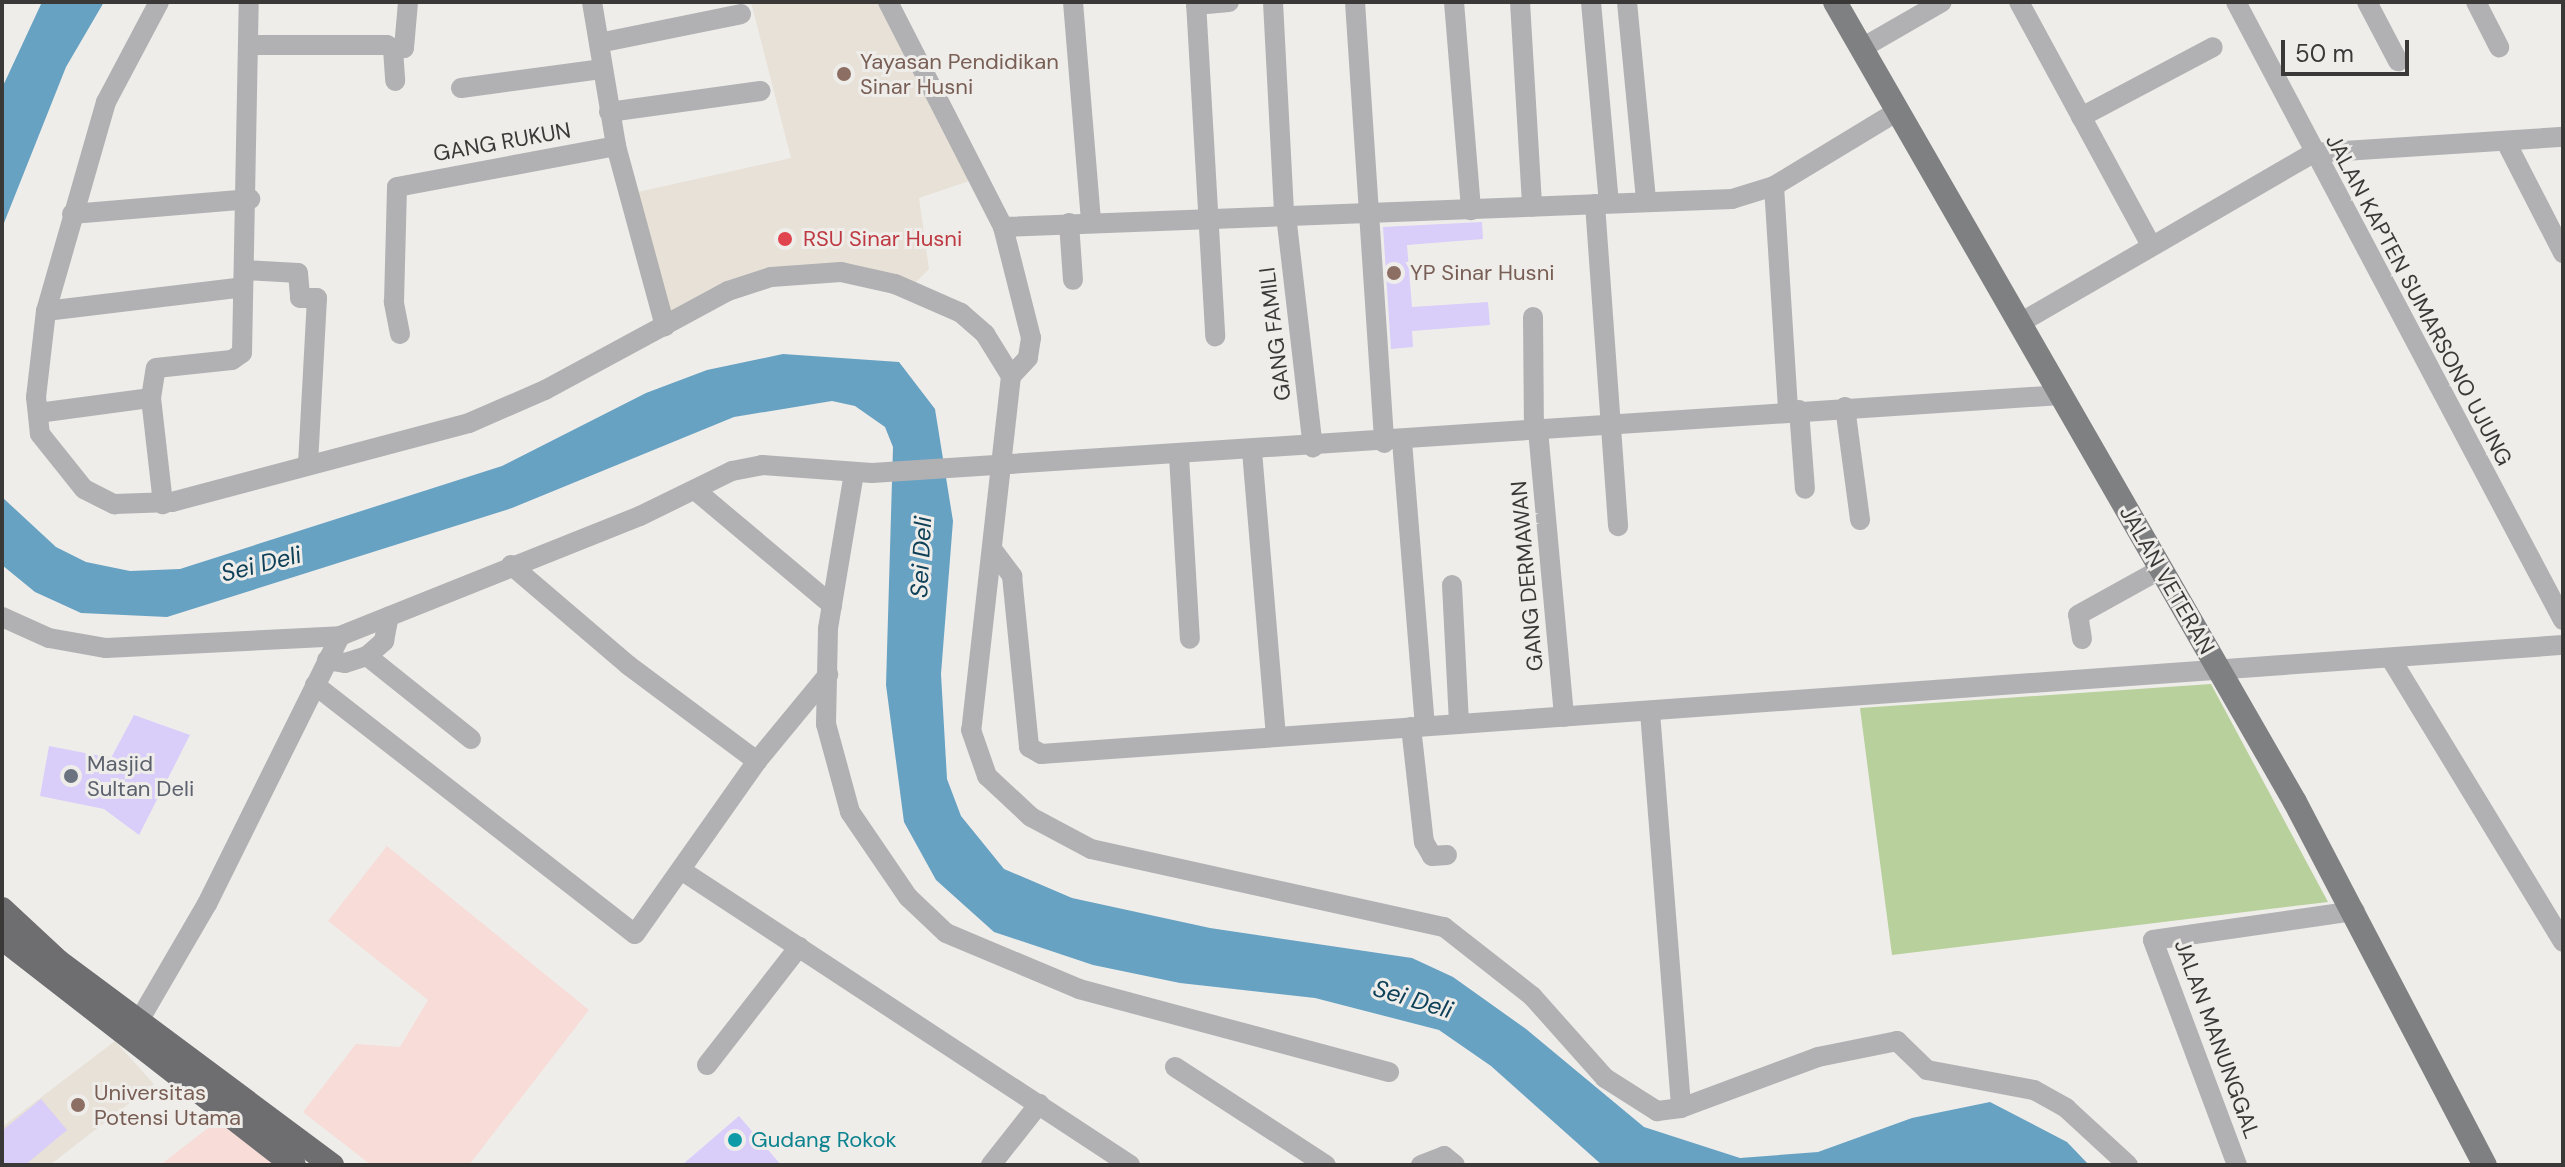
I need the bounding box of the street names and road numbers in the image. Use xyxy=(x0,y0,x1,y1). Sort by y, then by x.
street label: GANG RUKUN xyxy=(431,117,573,167)
street label: JALAN KAPTEN SUMARSONO UJUNG xyxy=(2320,130,2518,470)
street label: GANG FAMILI xyxy=(1254,266,1296,402)
street label: GANG DERMAWAN xyxy=(1506,480,1548,672)
street label: JALAN VETERAN xyxy=(2114,501,2220,659)
street label: JALAN MANUNGGAL xyxy=(2169,936,2265,1142)

